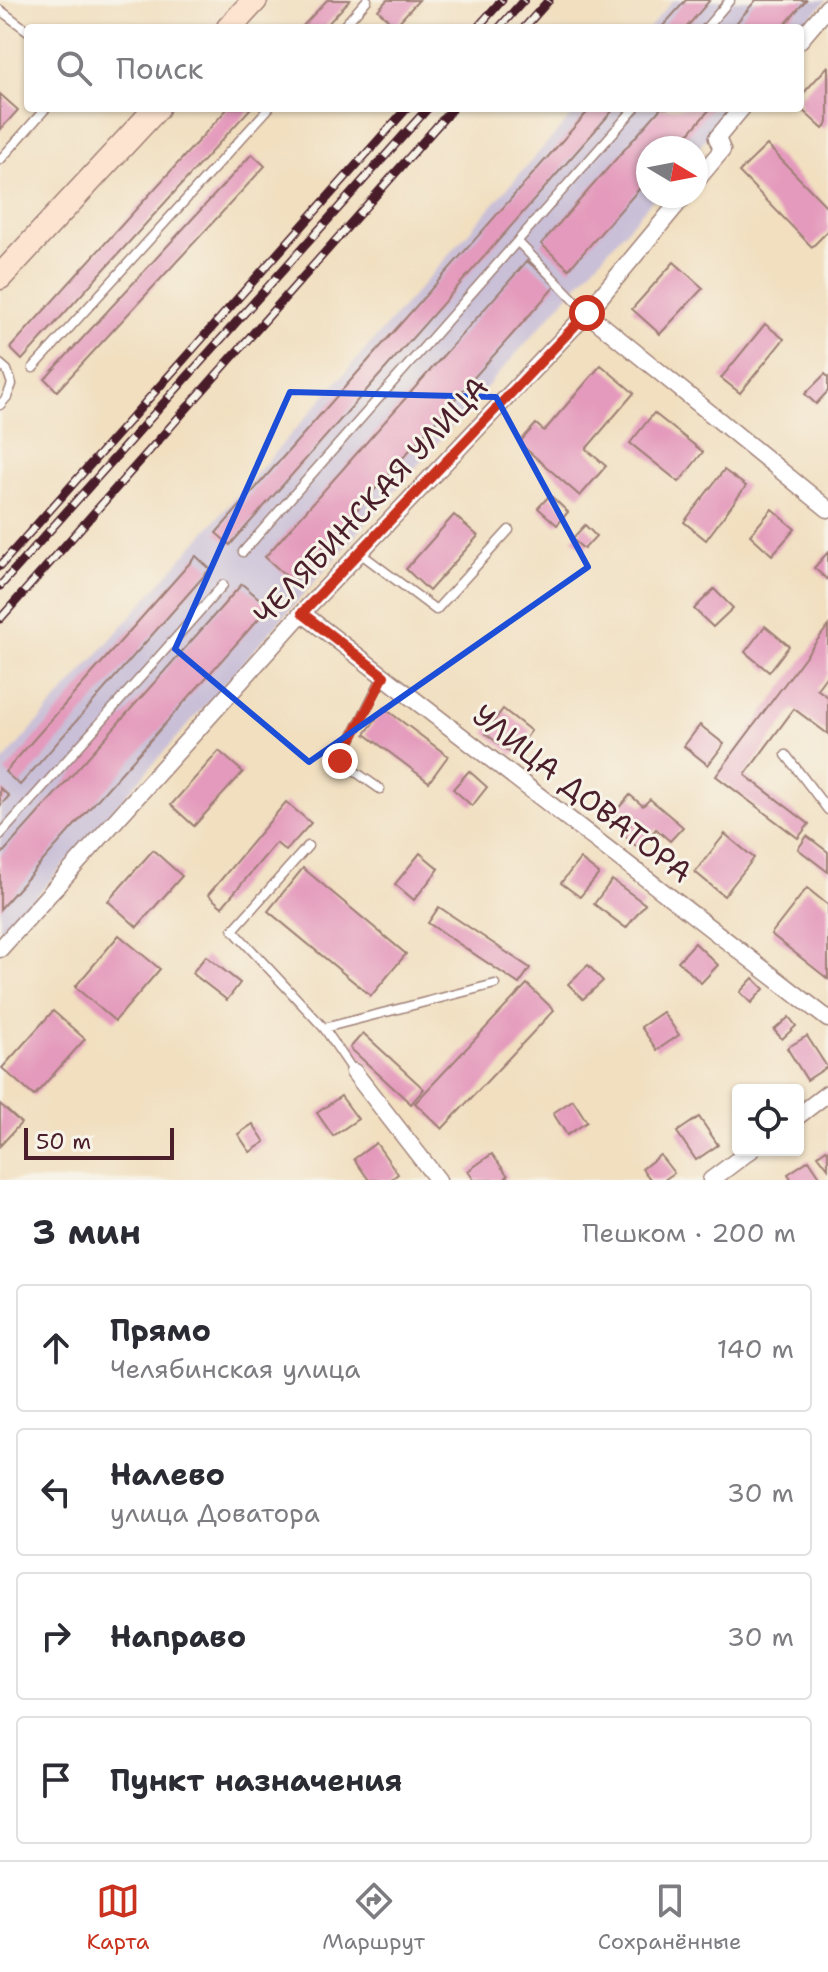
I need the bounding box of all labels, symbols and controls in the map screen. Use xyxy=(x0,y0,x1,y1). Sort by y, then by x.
search box xyxy=(24,24,804,112)
icon: search xyxy=(52,46,96,90)
text: Поиск xyxy=(116,48,204,89)
north arrow xyxy=(636,136,708,208)
route start xyxy=(569,295,605,331)
street label: ЧЕЛЯБИНСКАЯ УЛИЦА xyxy=(244,367,497,634)
street label: УЛИЦА ДОВАТОРА xyxy=(464,695,701,892)
route end xyxy=(322,743,358,779)
map controls xyxy=(732,1084,804,1156)
button: locate xyxy=(732,1084,804,1156)
scale bar xyxy=(24,1124,174,1160)
text: 50 m xyxy=(36,1127,91,1156)
text: 3 мин xyxy=(32,1209,141,1255)
text: Пешком · 200 m xyxy=(582,1215,796,1250)
text: Прямо xyxy=(110,1310,211,1351)
icon: ahead xyxy=(34,1326,78,1370)
text: 140 m xyxy=(717,1331,794,1366)
text: Челябинская улица xyxy=(110,1351,361,1386)
text: Налево xyxy=(110,1454,225,1495)
icon: left xyxy=(34,1470,78,1514)
text: 30 m xyxy=(727,1475,794,1510)
text: улица Доватора xyxy=(110,1495,320,1530)
icon: right xyxy=(34,1614,78,1658)
text: Направо xyxy=(110,1616,246,1657)
text: 30 m xyxy=(727,1619,794,1654)
icon: arrive xyxy=(34,1758,78,1802)
text: Пункт назначения xyxy=(110,1760,402,1801)
tab: Карта xyxy=(86,1879,149,1956)
tab: Маршрут xyxy=(322,1879,425,1956)
tab: Сохранённые xyxy=(598,1879,742,1956)

